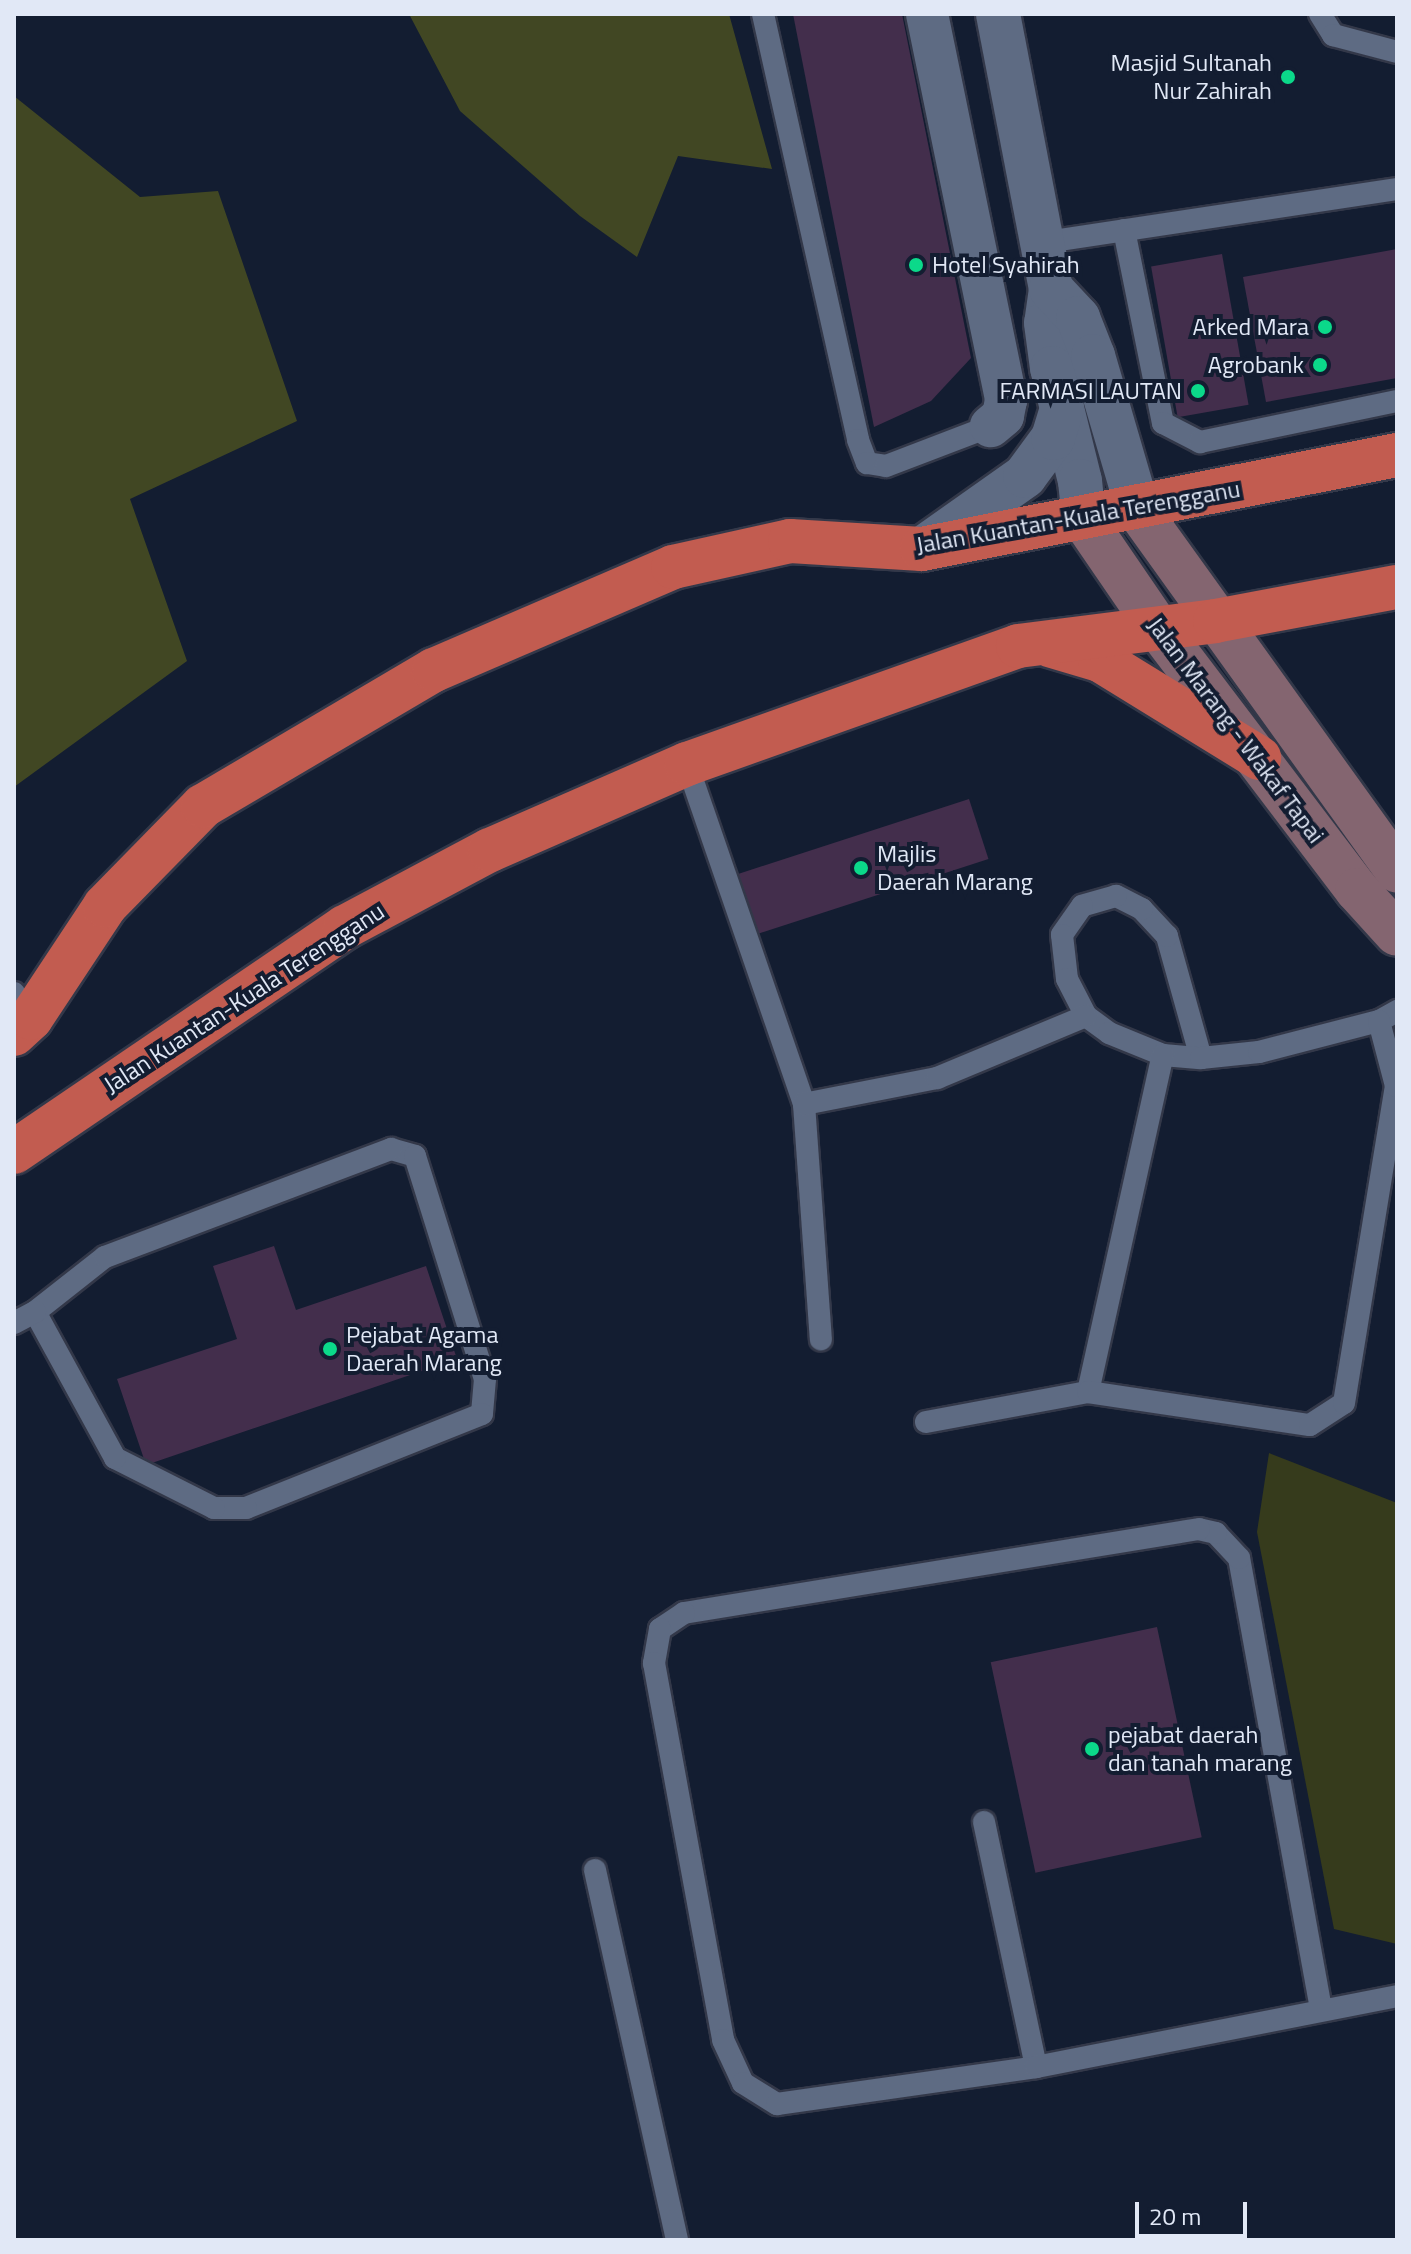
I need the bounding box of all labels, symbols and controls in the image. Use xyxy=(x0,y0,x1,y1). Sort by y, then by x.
place label: Masjid Sultanah Nur Zahirah xyxy=(1111,49,1272,105)
marker: Masjid Sultanah Nur Zahirah xyxy=(1279,68,1297,86)
place label: Hotel Syahirah xyxy=(932,251,1080,279)
marker: Hotel Syahirah xyxy=(907,256,925,274)
place label: Arked Mara xyxy=(1193,313,1309,341)
marker: Arked Mara xyxy=(1316,318,1334,336)
place label: Agrobank xyxy=(1208,351,1304,379)
marker: Agrobank xyxy=(1311,356,1329,374)
place label: FARMASI LAUTAN xyxy=(1000,377,1182,405)
marker: FARMASI LAUTAN xyxy=(1189,382,1207,400)
street label: Jalan Kuantan-Kuala Terengganu xyxy=(914,474,1242,560)
street label: Jalan Marang - Wakaf Tapai xyxy=(1142,611,1330,849)
place label: Majlis Daerah Marang xyxy=(877,840,1033,896)
marker: Majlis Daerah Marang xyxy=(852,859,870,877)
street label: Jalan Kuantan-Kuala Terengganu xyxy=(98,896,390,1100)
place label: Pejabat Agama Daerah Marang xyxy=(346,1321,502,1377)
marker: Pejabat Agama Daerah Marang xyxy=(321,1340,339,1358)
place label: pejabat daerah dan tanah marang xyxy=(1108,1721,1292,1777)
marker: pejabat daerah dan tanah marang xyxy=(1083,1740,1101,1758)
scale bar xyxy=(1139,2186,1251,2236)
text: 20 m xyxy=(1149,2198,1201,2234)

